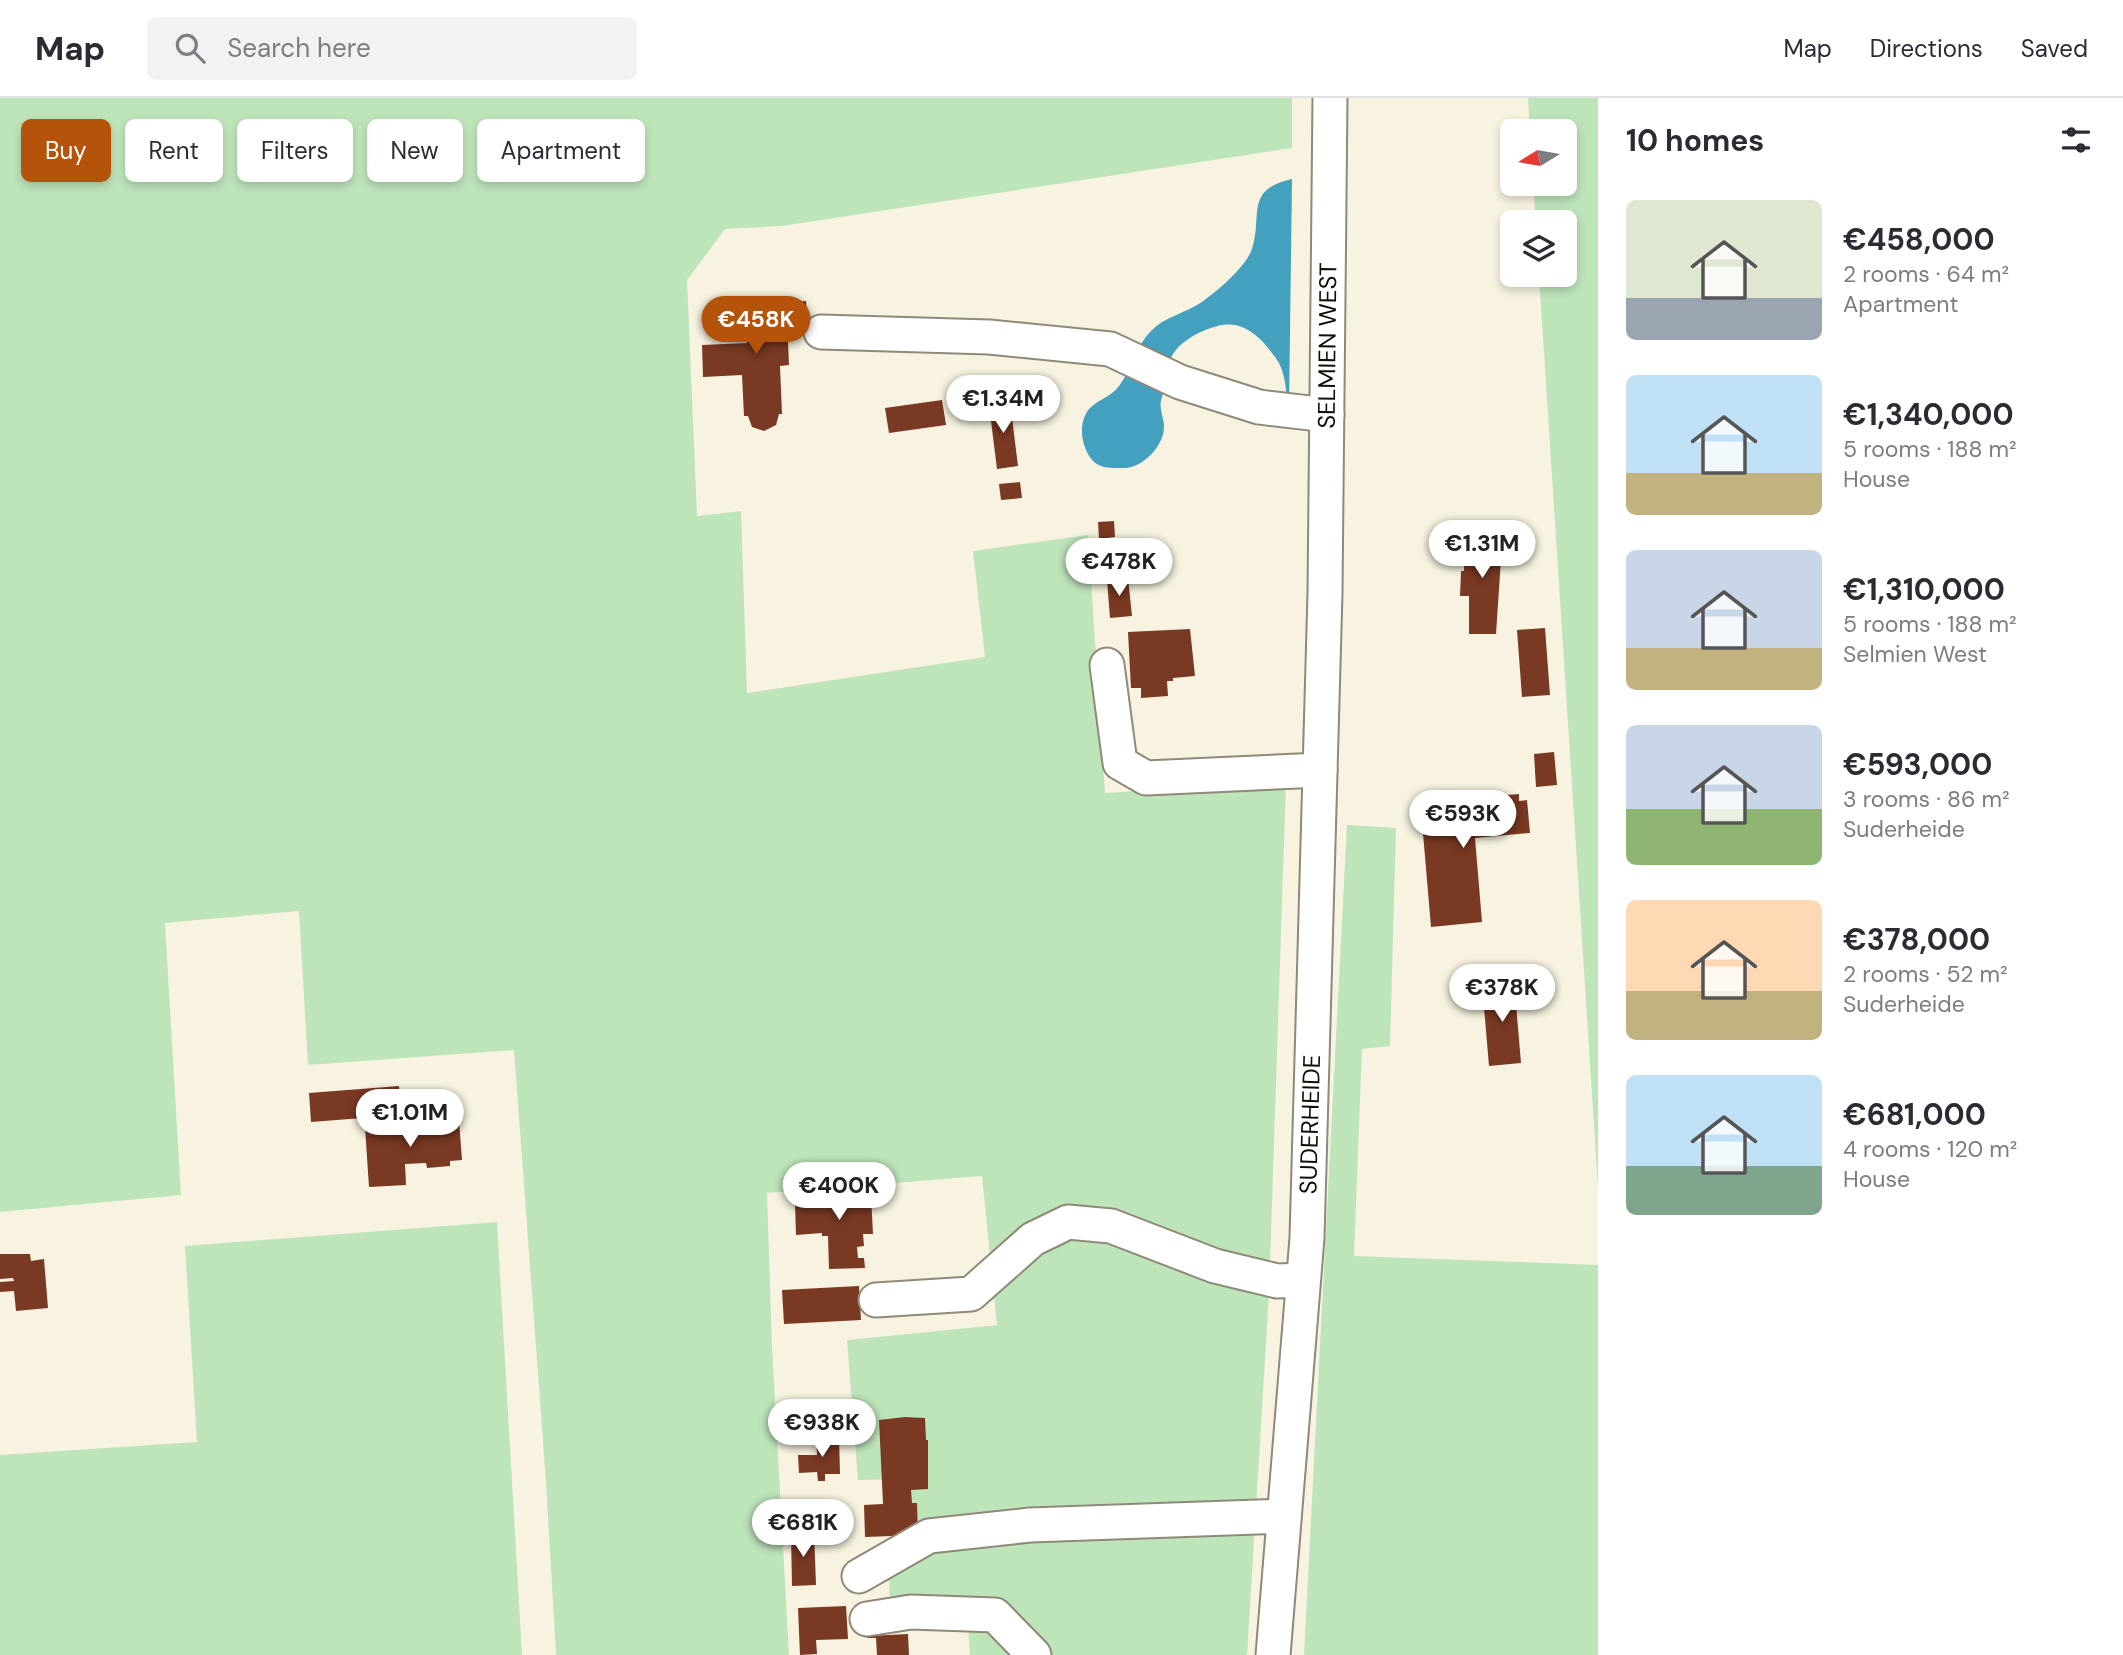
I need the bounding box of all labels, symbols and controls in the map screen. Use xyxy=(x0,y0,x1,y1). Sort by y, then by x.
search box xyxy=(147,17,637,80)
text: Map xyxy=(35,27,105,70)
icon: search xyxy=(171,29,209,67)
text: Search here xyxy=(227,31,371,65)
text: Map xyxy=(1784,33,1832,64)
text: Directions xyxy=(1870,33,1983,64)
text: Saved xyxy=(2021,33,2088,64)
chip: Buy xyxy=(21,119,111,182)
chip: Rent xyxy=(125,119,223,182)
chip: Filters xyxy=(237,119,353,182)
chip: New xyxy=(367,119,463,182)
chip: Apartment xyxy=(477,119,645,182)
north arrow xyxy=(1500,119,1577,196)
map controls xyxy=(1500,119,1577,287)
text: 10 homes xyxy=(1626,121,1764,160)
icon: filters xyxy=(2057,121,2095,159)
button: layers xyxy=(1500,210,1577,287)
text: €458,000 xyxy=(1843,220,1995,259)
icon: home xyxy=(1682,228,1766,312)
text: 2 rooms · 64 m² xyxy=(1843,259,2009,289)
street label: SELMIEN WEST xyxy=(1311,262,1343,429)
text: Apartment xyxy=(1843,289,1958,319)
pin: €458K xyxy=(707,296,805,356)
text: €458K xyxy=(717,304,795,334)
pin: €1.34M xyxy=(946,376,1060,435)
text: €1.34M xyxy=(962,383,1044,413)
text: €1,340,000 xyxy=(1843,395,2014,434)
icon: home xyxy=(1682,403,1766,487)
text: 5 rooms · 188 m² xyxy=(1843,434,2017,464)
text: House xyxy=(1843,464,1910,494)
pin: €1.31M xyxy=(1425,520,1539,580)
text: €1.31M xyxy=(1445,528,1519,558)
pin: €478K xyxy=(1070,538,1168,598)
text: €478K xyxy=(1082,546,1156,576)
text: €1,310,000 xyxy=(1843,570,2005,609)
icon: home xyxy=(1682,578,1766,662)
text: 5 rooms · 188 m² xyxy=(1843,609,2017,639)
text: Selmien West xyxy=(1843,639,1987,669)
text: €593,000 xyxy=(1843,745,1992,784)
icon: home xyxy=(1682,753,1766,837)
text: 3 rooms · 86 m² xyxy=(1843,784,2010,814)
pin: €593K xyxy=(1414,790,1512,850)
text: €593K xyxy=(1425,798,1501,828)
text: Suderheide xyxy=(1843,814,1965,844)
text: €378,000 xyxy=(1843,920,1990,959)
icon: home xyxy=(1682,928,1766,1012)
text: 2 rooms · 52 m² xyxy=(1843,959,2008,989)
pin: €378K xyxy=(1453,964,1551,1024)
text: €378K xyxy=(1465,972,1539,1002)
text: Suderheide xyxy=(1843,989,1965,1019)
street label: SUDERHEIDE xyxy=(1292,1054,1327,1195)
pin: €1.01M xyxy=(353,1090,467,1149)
text: €681,000 xyxy=(1843,1095,1986,1134)
text: €1.01M xyxy=(372,1097,448,1127)
icon: home xyxy=(1682,1103,1766,1187)
text: 4 rooms · 120 m² xyxy=(1843,1134,2017,1164)
pin: €400K xyxy=(790,1162,888,1222)
text: House xyxy=(1843,1164,1910,1194)
text: €400K xyxy=(799,1170,879,1200)
pin: €938K xyxy=(773,1400,871,1459)
text: €938K xyxy=(784,1407,860,1437)
pin: €681K xyxy=(754,1500,852,1559)
text: €681K xyxy=(768,1507,838,1537)

